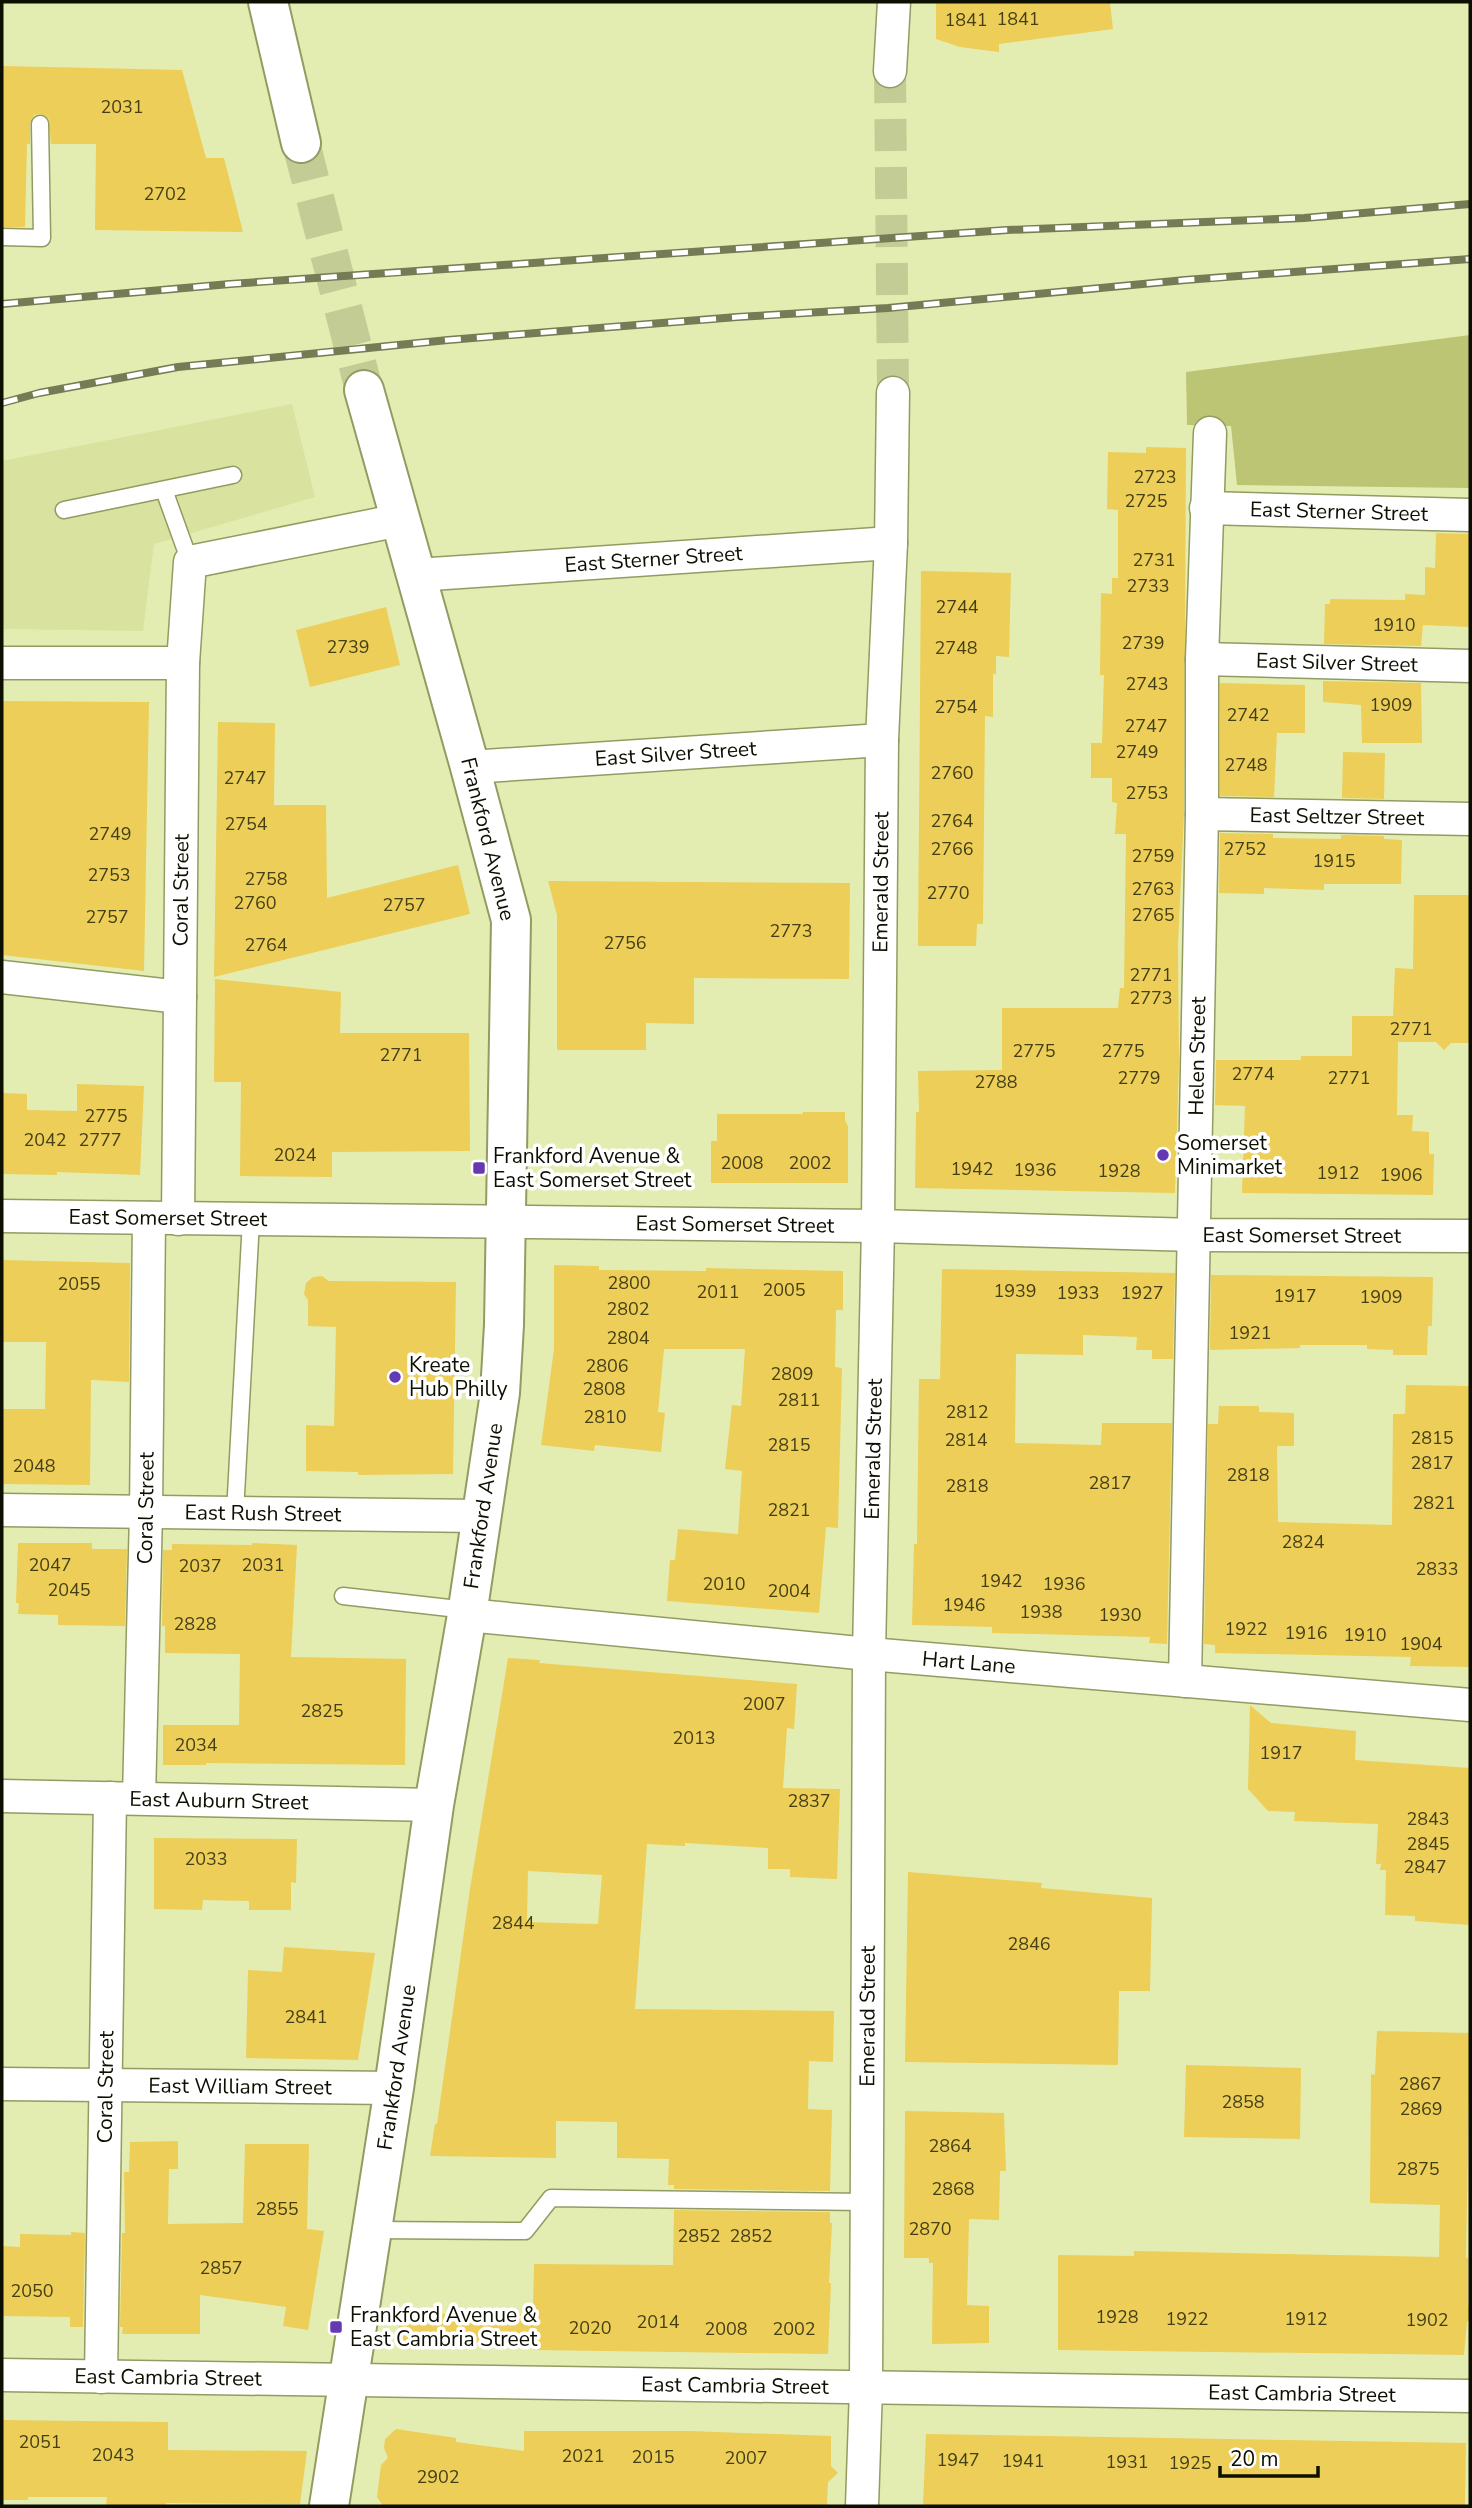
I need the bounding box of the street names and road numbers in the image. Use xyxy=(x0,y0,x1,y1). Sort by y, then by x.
street label: East Sterner Street xyxy=(1249,495,1429,528)
street label: East Sterner Street xyxy=(564,539,744,579)
street label: East Silver Street xyxy=(1256,646,1419,679)
street label: East Silver Street xyxy=(594,734,758,773)
street label: Frankford Avenue xyxy=(454,755,522,923)
street label: East Seltzer Street xyxy=(1249,801,1425,832)
street label: Emerald Street xyxy=(866,811,895,953)
street label: Coral Street xyxy=(166,833,195,946)
street label: Helen Street xyxy=(1182,996,1212,1116)
street label: East Somerset Street xyxy=(69,1203,268,1233)
street label: East Somerset Street xyxy=(635,1209,835,1240)
street label: East Somerset Street xyxy=(1202,1221,1402,1250)
street label: Emerald Street xyxy=(858,1378,889,1520)
street label: Frankford Avenue xyxy=(457,1421,509,1591)
street label: Coral Street xyxy=(131,1451,161,1565)
street label: East Rush Street xyxy=(184,1498,342,1528)
street label: Hart Lane xyxy=(921,1645,1017,1680)
street label: East Auburn Street xyxy=(129,1785,310,1816)
street label: Emerald Street xyxy=(853,1945,882,2087)
street label: Frankford Avenue xyxy=(371,1982,423,2152)
street label: Coral Street xyxy=(91,2030,120,2144)
street label: East William Street xyxy=(148,2071,332,2101)
street label: East Cambria Street xyxy=(74,2362,263,2393)
street label: East Cambria Street xyxy=(641,2370,829,2401)
street label: East Cambria Street xyxy=(1208,2378,1396,2409)

